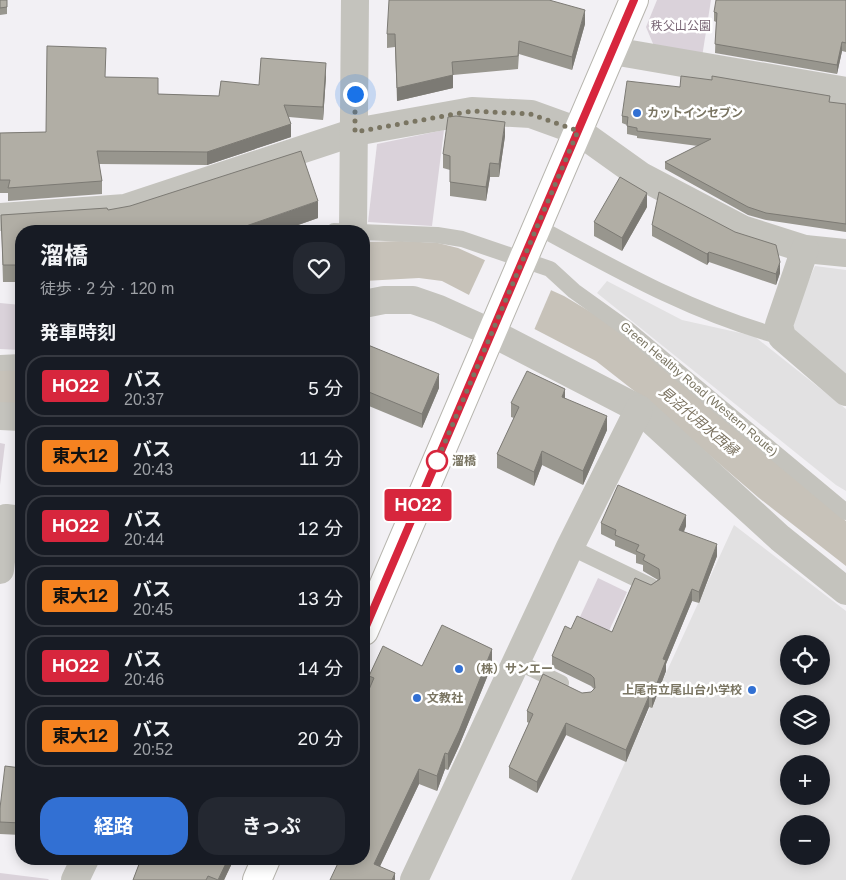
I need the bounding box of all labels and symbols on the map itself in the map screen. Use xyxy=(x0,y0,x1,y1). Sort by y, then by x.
park label: 秩父山公園 xyxy=(651,19,711,33)
your location xyxy=(343,82,368,107)
place label: カットインセブン xyxy=(647,106,743,120)
marker: カットインセブン xyxy=(631,107,643,119)
street label: Green Healthy Road (Western Route) xyxy=(618,319,780,459)
water label: 見沼代用水西縁 xyxy=(656,383,743,460)
marker: 溜橋 xyxy=(426,450,448,472)
place label: 溜橋 xyxy=(452,454,477,468)
line badge: HO22 xyxy=(383,489,453,521)
place label: （株）サンエー xyxy=(469,662,553,676)
marker: （株）サンエー xyxy=(453,663,465,675)
place label: 上尾市立尾山台小学校 xyxy=(622,683,742,697)
marker: 上尾市立尾山台小学校 xyxy=(746,684,758,696)
place label: 文教社 xyxy=(427,691,463,705)
marker: 文教社 xyxy=(411,692,423,704)

